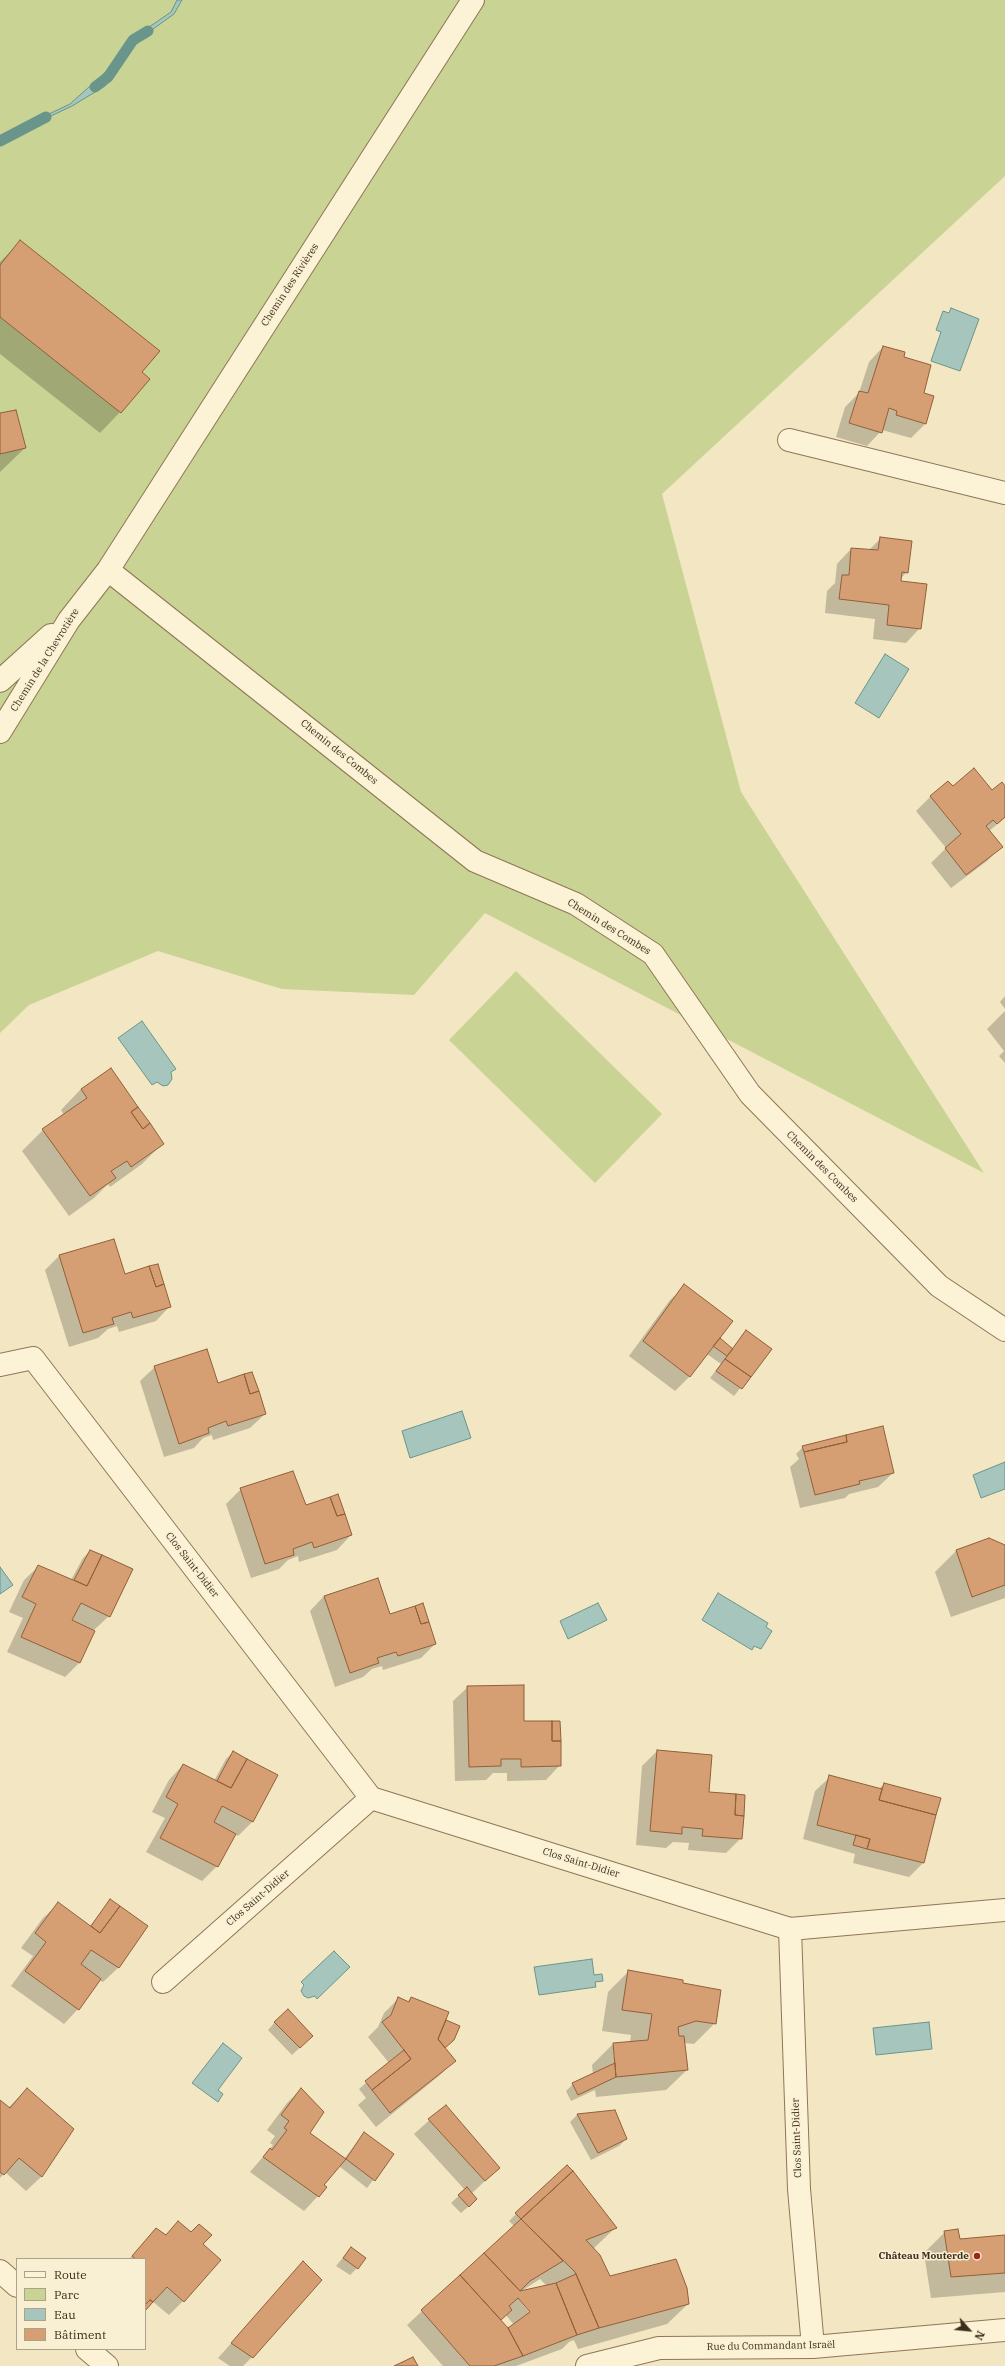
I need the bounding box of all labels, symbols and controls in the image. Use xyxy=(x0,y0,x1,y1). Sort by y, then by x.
street label: Chemin des Rivières xyxy=(259,241,321,329)
street label: Chemin de la Chevrotière xyxy=(8,606,82,714)
street label: Chemin des Combes xyxy=(298,717,380,787)
street label: Chemin des Combes xyxy=(565,896,653,958)
street label: Chemin des Combes xyxy=(784,1129,860,1205)
street label: Clos Saint-Didier xyxy=(163,1530,221,1600)
street label: Clos Saint-Didier xyxy=(541,1846,621,1880)
street label: Clos Saint-Didier xyxy=(224,1867,292,1929)
street label: Clos Saint-Didier xyxy=(790,2098,804,2178)
place label: Château Mouterde xyxy=(879,2250,969,2262)
marker: Château Mouterde xyxy=(972,2251,982,2261)
legend xyxy=(16,2258,146,2350)
text: Route xyxy=(54,2267,87,2282)
text: Parc xyxy=(54,2287,79,2302)
text: Eau xyxy=(54,2307,76,2322)
north arrow xyxy=(949,2310,989,2350)
text: Bâtiment xyxy=(54,2327,106,2342)
text: N xyxy=(971,2328,988,2342)
street label: Rue du Commandant Israël xyxy=(707,2339,835,2353)

